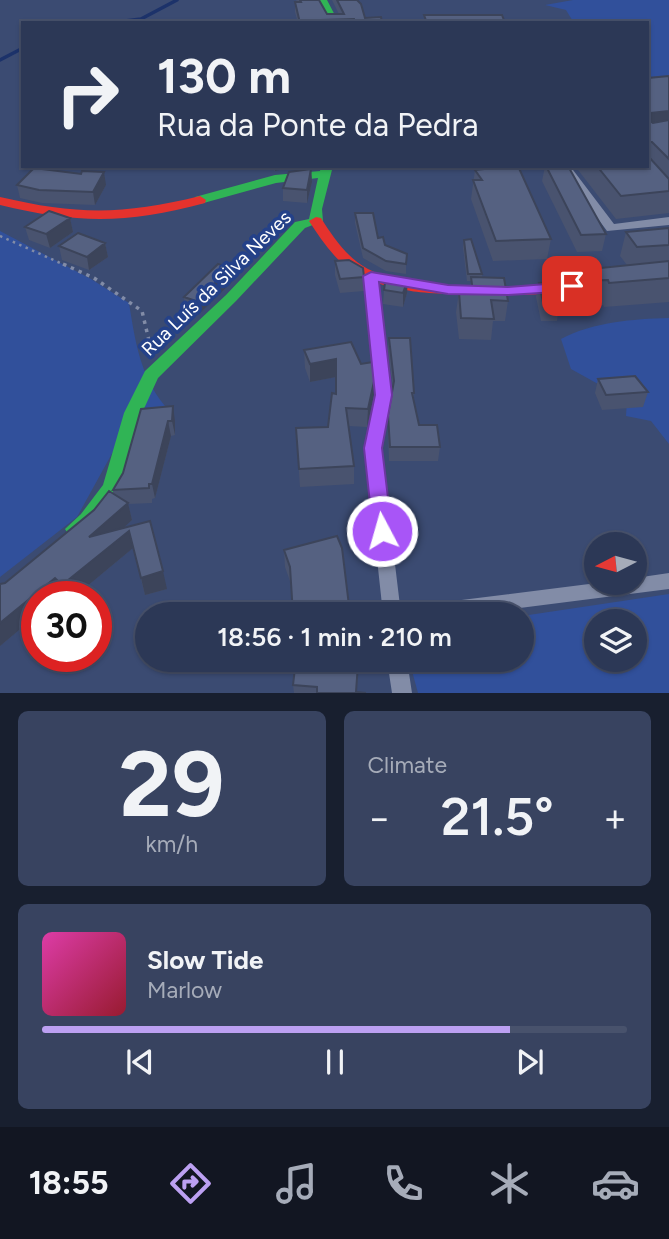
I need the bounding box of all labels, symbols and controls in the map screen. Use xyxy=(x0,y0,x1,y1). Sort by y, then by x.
text: 130 m xyxy=(157,46,291,105)
icon: right xyxy=(42,49,133,140)
text: Rua da Ponte da Pedra xyxy=(157,106,479,144)
street label: Rua Luís da Silva Neves xyxy=(137,206,296,361)
pin xyxy=(542,256,602,316)
icon: arrive xyxy=(553,267,591,305)
position arrow xyxy=(345,494,419,568)
north arrow xyxy=(584,532,648,595)
map controls xyxy=(584,532,647,672)
speed limit sign: 30 xyxy=(21,581,112,672)
button: layers xyxy=(584,609,647,672)
text: 18:56 · 1 min · 210 m xyxy=(217,621,452,653)
text: 29 xyxy=(119,730,224,839)
text: Climate xyxy=(368,751,447,779)
text: 21.5° xyxy=(441,786,554,848)
text: − xyxy=(368,795,391,841)
text: + xyxy=(603,795,627,841)
text: km/h xyxy=(145,830,198,858)
text: Slow Tide xyxy=(147,944,263,976)
text: Marlow xyxy=(147,976,222,1004)
icon: previous xyxy=(121,1043,159,1081)
icon: pause xyxy=(316,1043,354,1081)
icon: next xyxy=(511,1043,549,1081)
icon: directions xyxy=(166,1159,215,1208)
icon: music xyxy=(272,1159,321,1208)
icon: phone xyxy=(379,1159,428,1208)
icon: climate xyxy=(485,1159,534,1208)
icon: car xyxy=(591,1159,640,1208)
text: 18:55 xyxy=(29,1164,109,1202)

